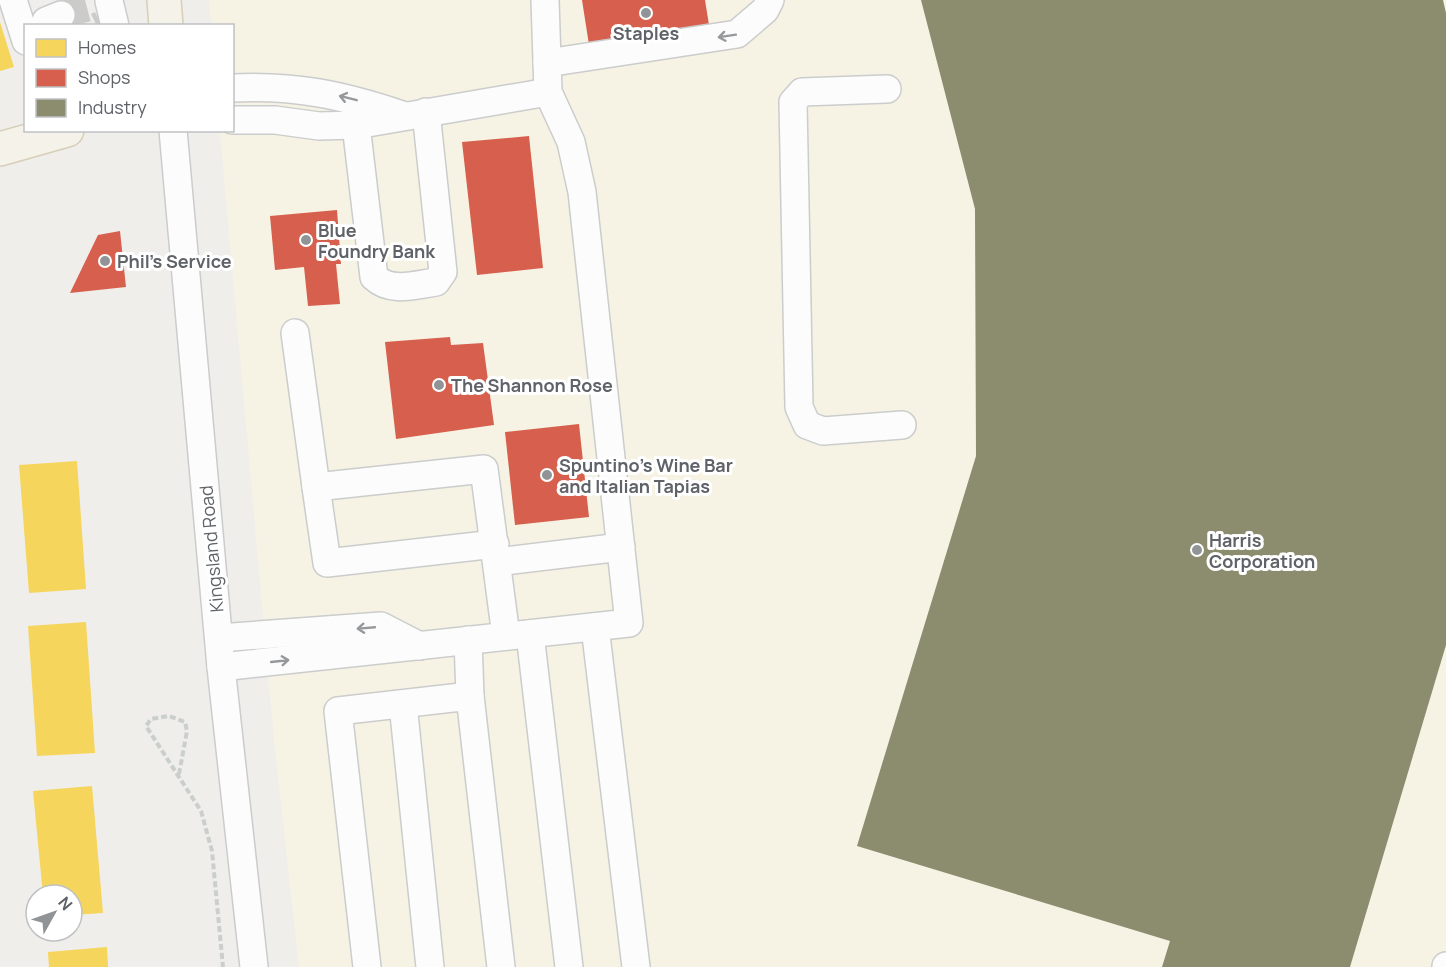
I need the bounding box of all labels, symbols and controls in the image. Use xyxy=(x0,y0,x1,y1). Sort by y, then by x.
marker: Staples xyxy=(639,6,653,20)
place label: Staples xyxy=(613,21,680,45)
legend xyxy=(24,24,234,132)
one-way arrow xyxy=(717,30,737,41)
text: Homes xyxy=(78,35,136,59)
text: Shops xyxy=(78,65,130,89)
one-way arrow xyxy=(339,91,358,103)
text: Industry xyxy=(78,95,147,119)
place label: Blue Foundry Bank xyxy=(318,218,436,263)
marker: Blue Foundry Bank xyxy=(299,233,313,247)
place label: Phil's Service xyxy=(117,249,232,273)
marker: Phil's Service xyxy=(98,254,112,268)
place label: The Shannon Rose xyxy=(451,373,613,397)
marker: The Shannon Rose xyxy=(432,378,446,392)
place label: Spuntino's Wine Bar and Italian Tapias xyxy=(559,453,733,498)
marker: Spuntino's Wine Bar and Italian Tapias xyxy=(540,468,554,482)
street label: Kingsland Road xyxy=(193,484,229,614)
place label: Harris Corporation xyxy=(1209,528,1315,573)
marker: Harris Corporation xyxy=(1190,543,1204,557)
one-way arrow xyxy=(357,623,377,634)
one-way arrow xyxy=(269,655,289,666)
north arrow xyxy=(24,883,84,943)
text: N xyxy=(53,892,78,915)

